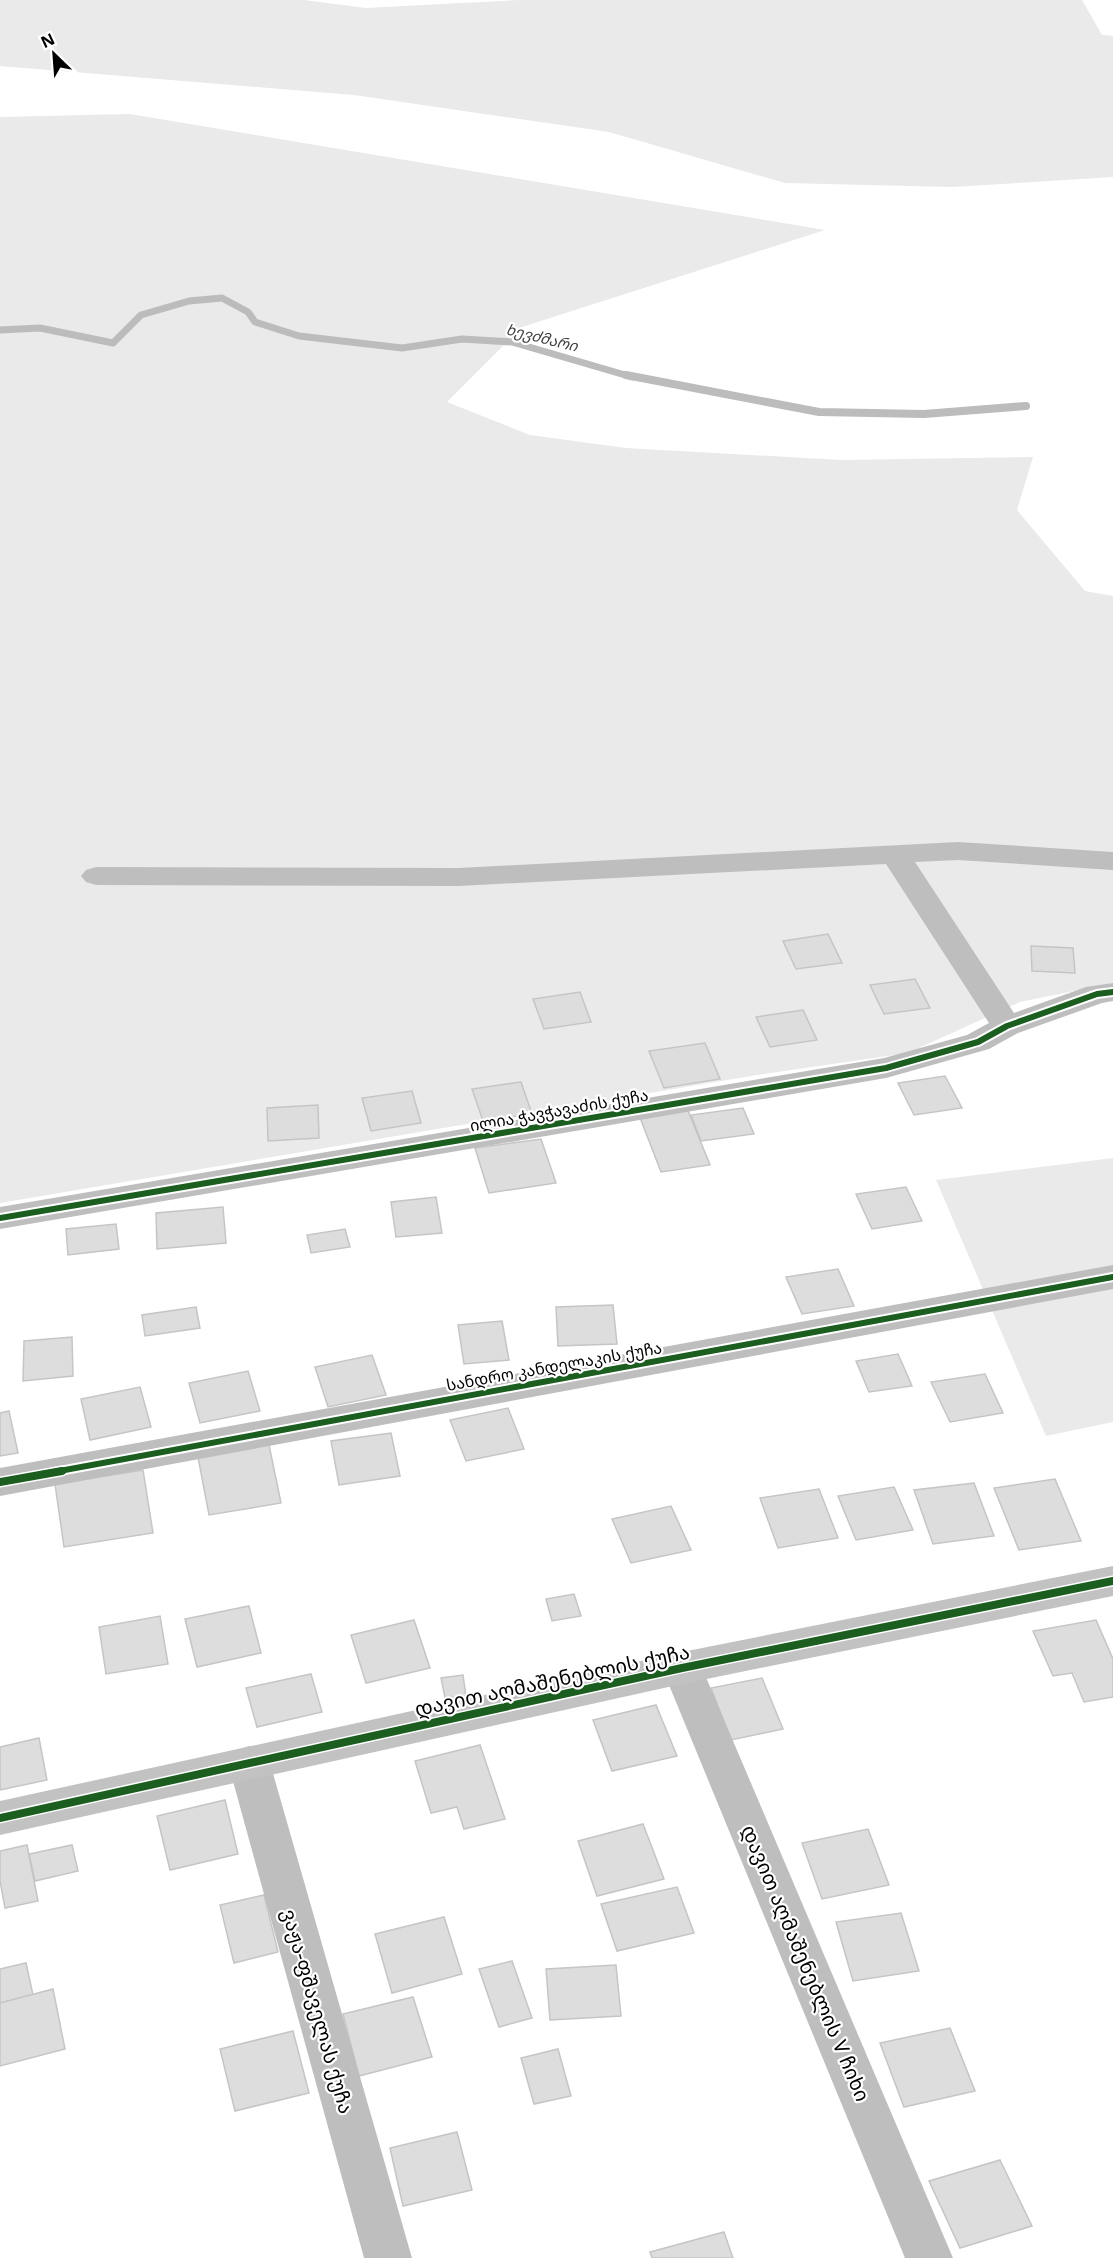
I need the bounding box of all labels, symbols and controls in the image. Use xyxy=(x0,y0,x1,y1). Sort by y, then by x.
north arrow xyxy=(24,24,84,84)
text: N xyxy=(37,28,58,53)
water label: ხევძმარი xyxy=(504,318,581,356)
street label: ილია ჭავჭავაძის ქუჩა xyxy=(468,1083,650,1137)
street label: სანდრო კანდელაკის ქუჩა xyxy=(444,1336,664,1396)
street label: დავით აღმაშენებლის ქუჩა xyxy=(412,1638,692,1722)
street label: დავით აღმაშენებლის V ჩიხი xyxy=(735,1821,877,2105)
street label: ვაჟა-ფშაველას ქუჩა xyxy=(276,1905,360,2117)

